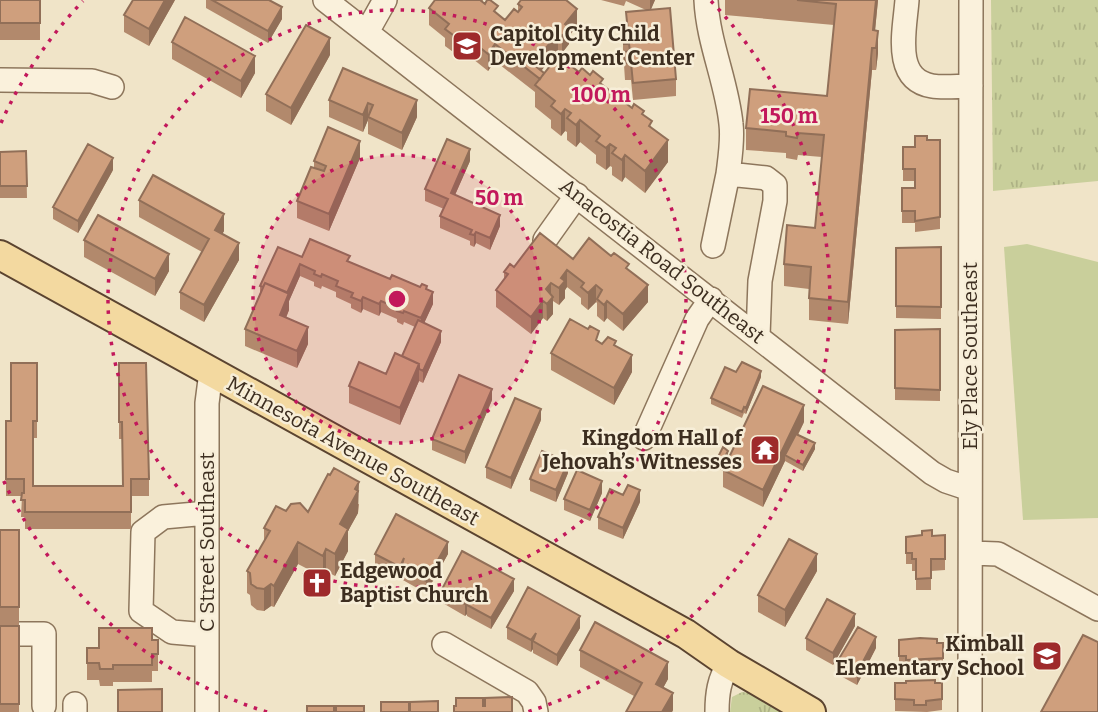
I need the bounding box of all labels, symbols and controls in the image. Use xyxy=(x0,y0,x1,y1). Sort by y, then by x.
place label: Capitol City Child Development Center xyxy=(490,21,695,71)
school or university icon: Capitol City Child Development Center xyxy=(450,29,484,63)
text: 100 m xyxy=(571,82,631,108)
text: 150 m xyxy=(760,103,818,129)
street label: Anacostia Road Southeast xyxy=(554,173,770,349)
text: 50 m xyxy=(475,185,523,211)
street label: Ely Place Southeast xyxy=(957,262,983,450)
centre of rings xyxy=(385,287,409,311)
street label: Minnesota Avenue Southeast xyxy=(222,371,484,532)
place label: Kingdom Hall of Jehovah’s Witnesses xyxy=(541,425,744,475)
temple icon: Kingdom Hall of Jehovah’s Witnesses xyxy=(748,433,782,467)
street label: C Street Southeast xyxy=(194,452,220,632)
place label: Edgewood Baptist Church xyxy=(340,558,489,608)
church icon: Edgewood Baptist Church xyxy=(300,566,334,600)
place label: Kimball Elementary School xyxy=(835,631,1024,681)
school or university icon: Kimball Elementary School xyxy=(1030,639,1064,673)

